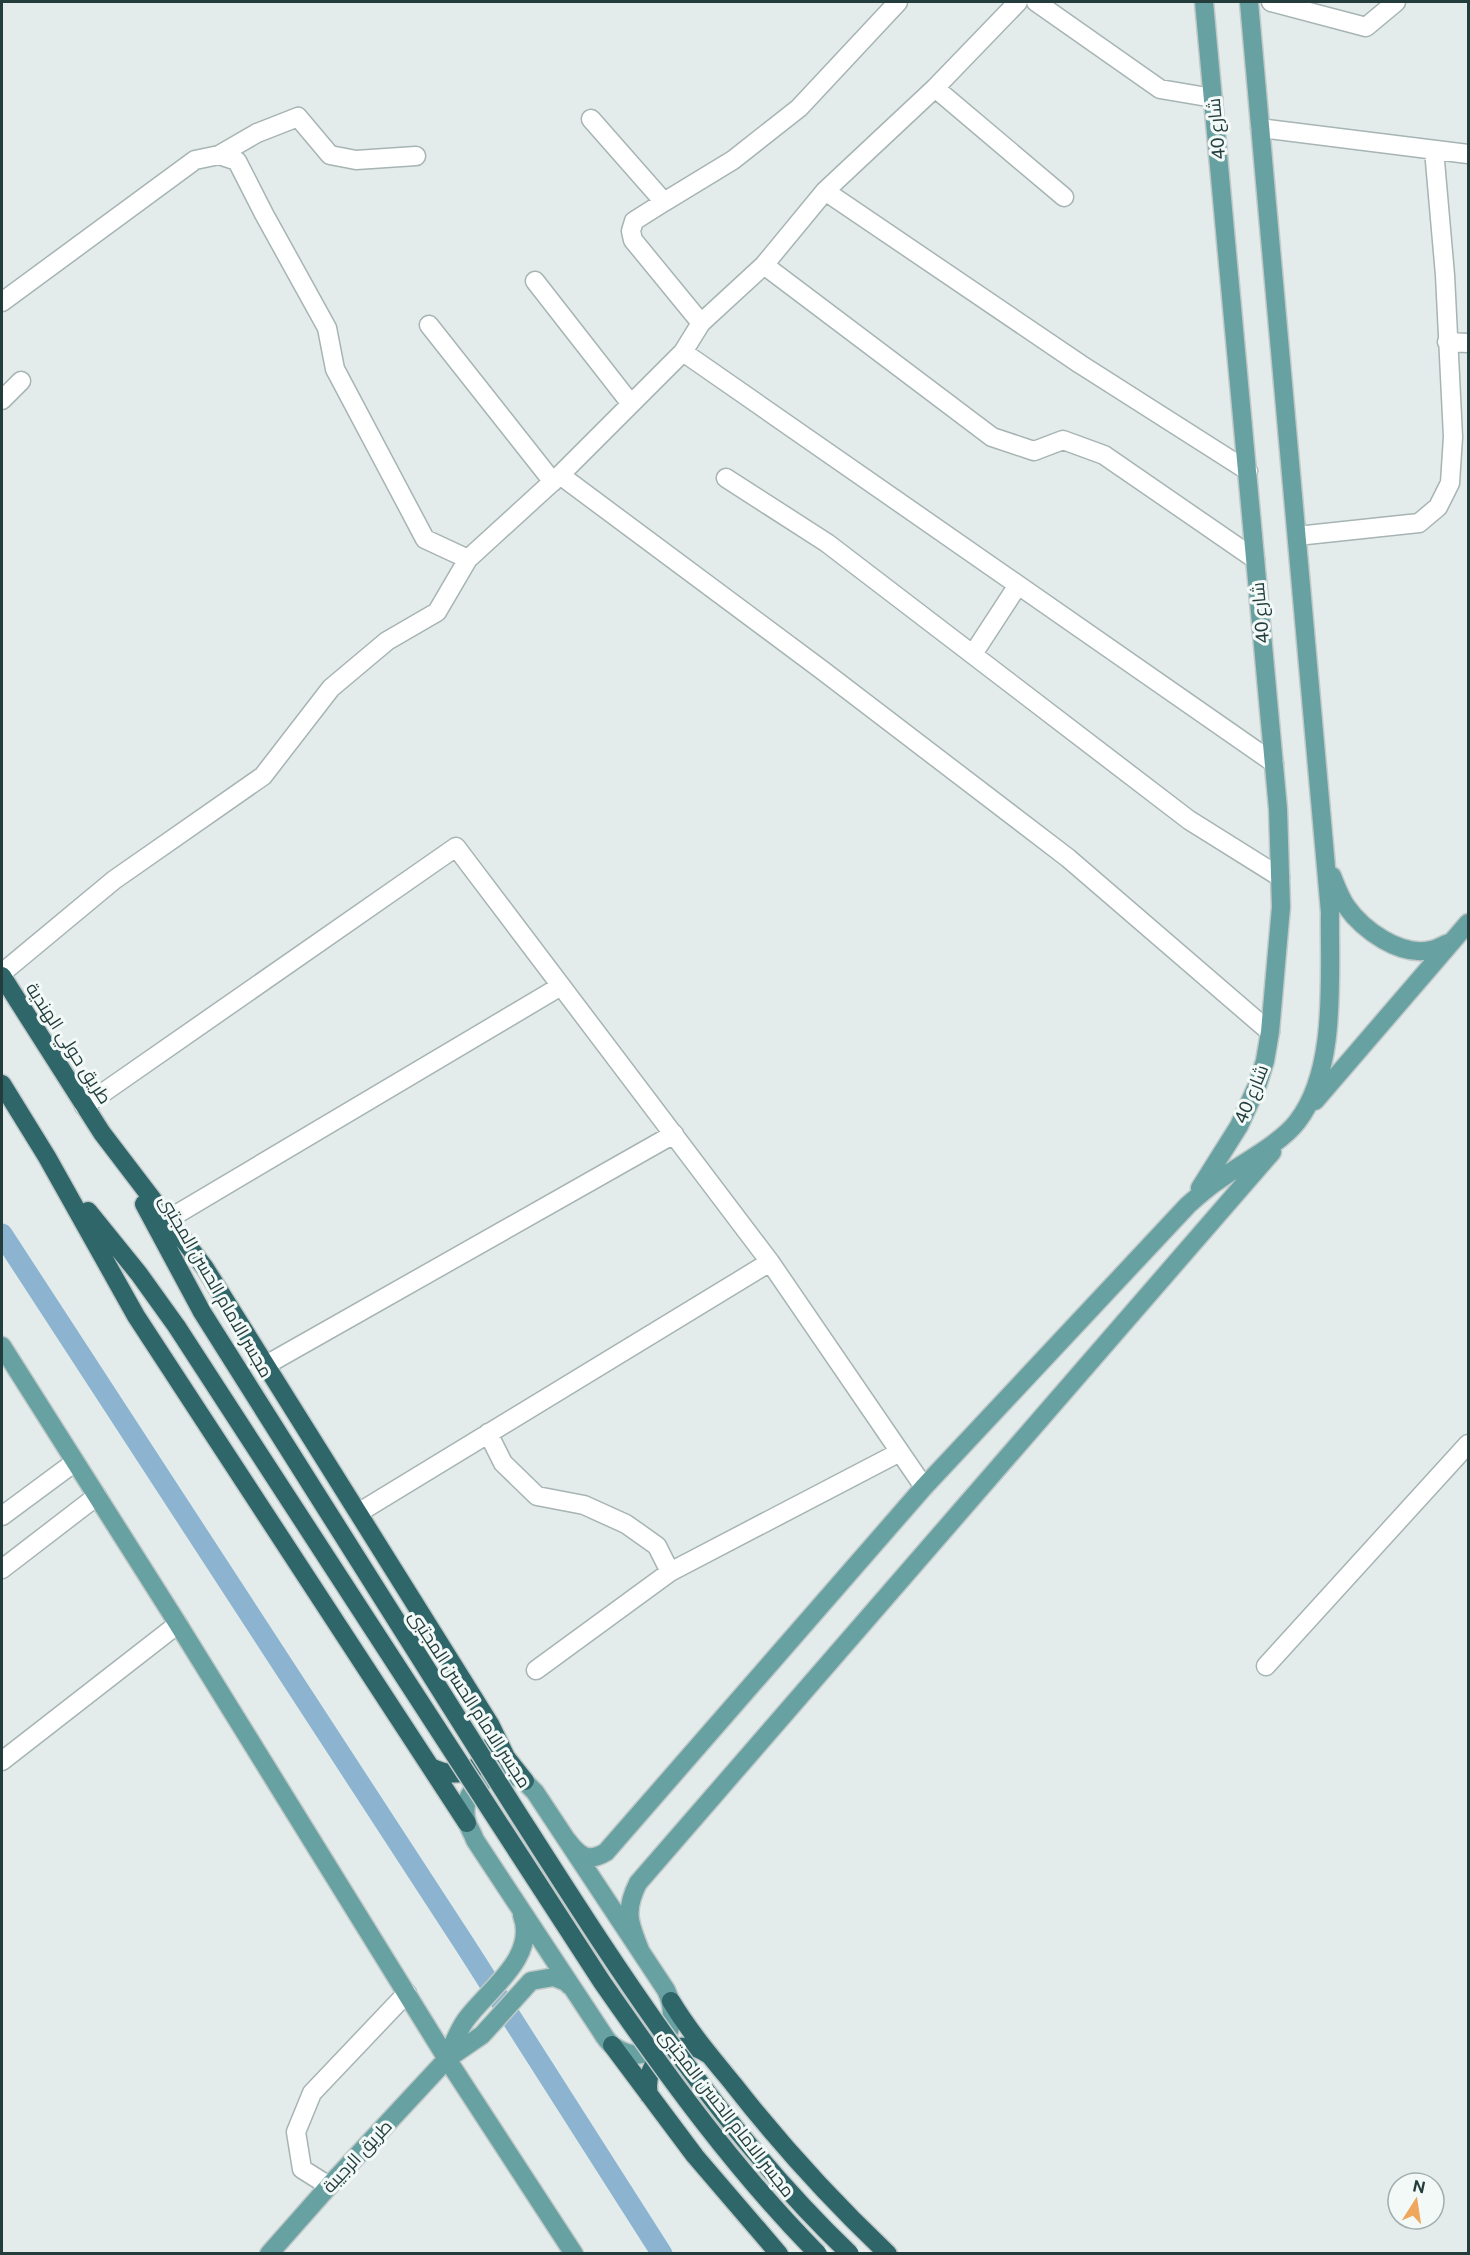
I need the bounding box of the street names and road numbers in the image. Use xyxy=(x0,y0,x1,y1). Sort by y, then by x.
street label: شارع 40 xyxy=(1203,97,1231,161)
street label: شارع 40 xyxy=(1247,581,1275,645)
street label: طريق حولي الهندية xyxy=(19,978,116,1110)
street label: شارع 40 xyxy=(1230,1062,1274,1127)
street label: مجسر الامام الحسن المجتبى xyxy=(153,1191,277,1382)
street label: مجسر الامام الحسن المجتبى xyxy=(403,1606,535,1793)
street label: مجسر الامام الحسن المجتبى xyxy=(653,2025,799,2202)
street label: طريق الرجيبة xyxy=(318,2115,397,2198)

